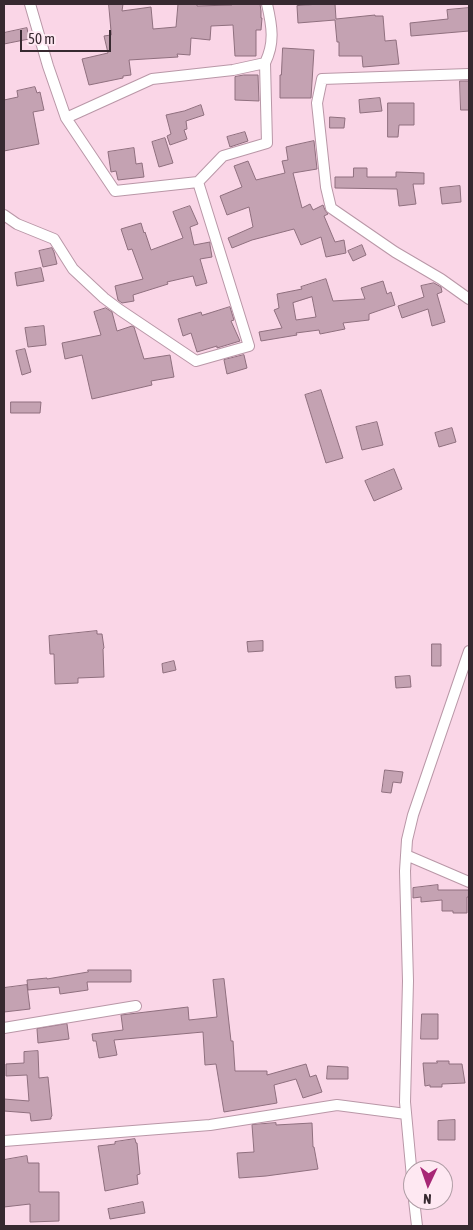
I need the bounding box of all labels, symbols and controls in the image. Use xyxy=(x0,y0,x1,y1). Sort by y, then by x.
scale bar xyxy=(22,20,114,52)
text: 50 m xyxy=(28,30,55,47)
north arrow xyxy=(403,1160,453,1210)
text: N xyxy=(423,1191,432,1207)

